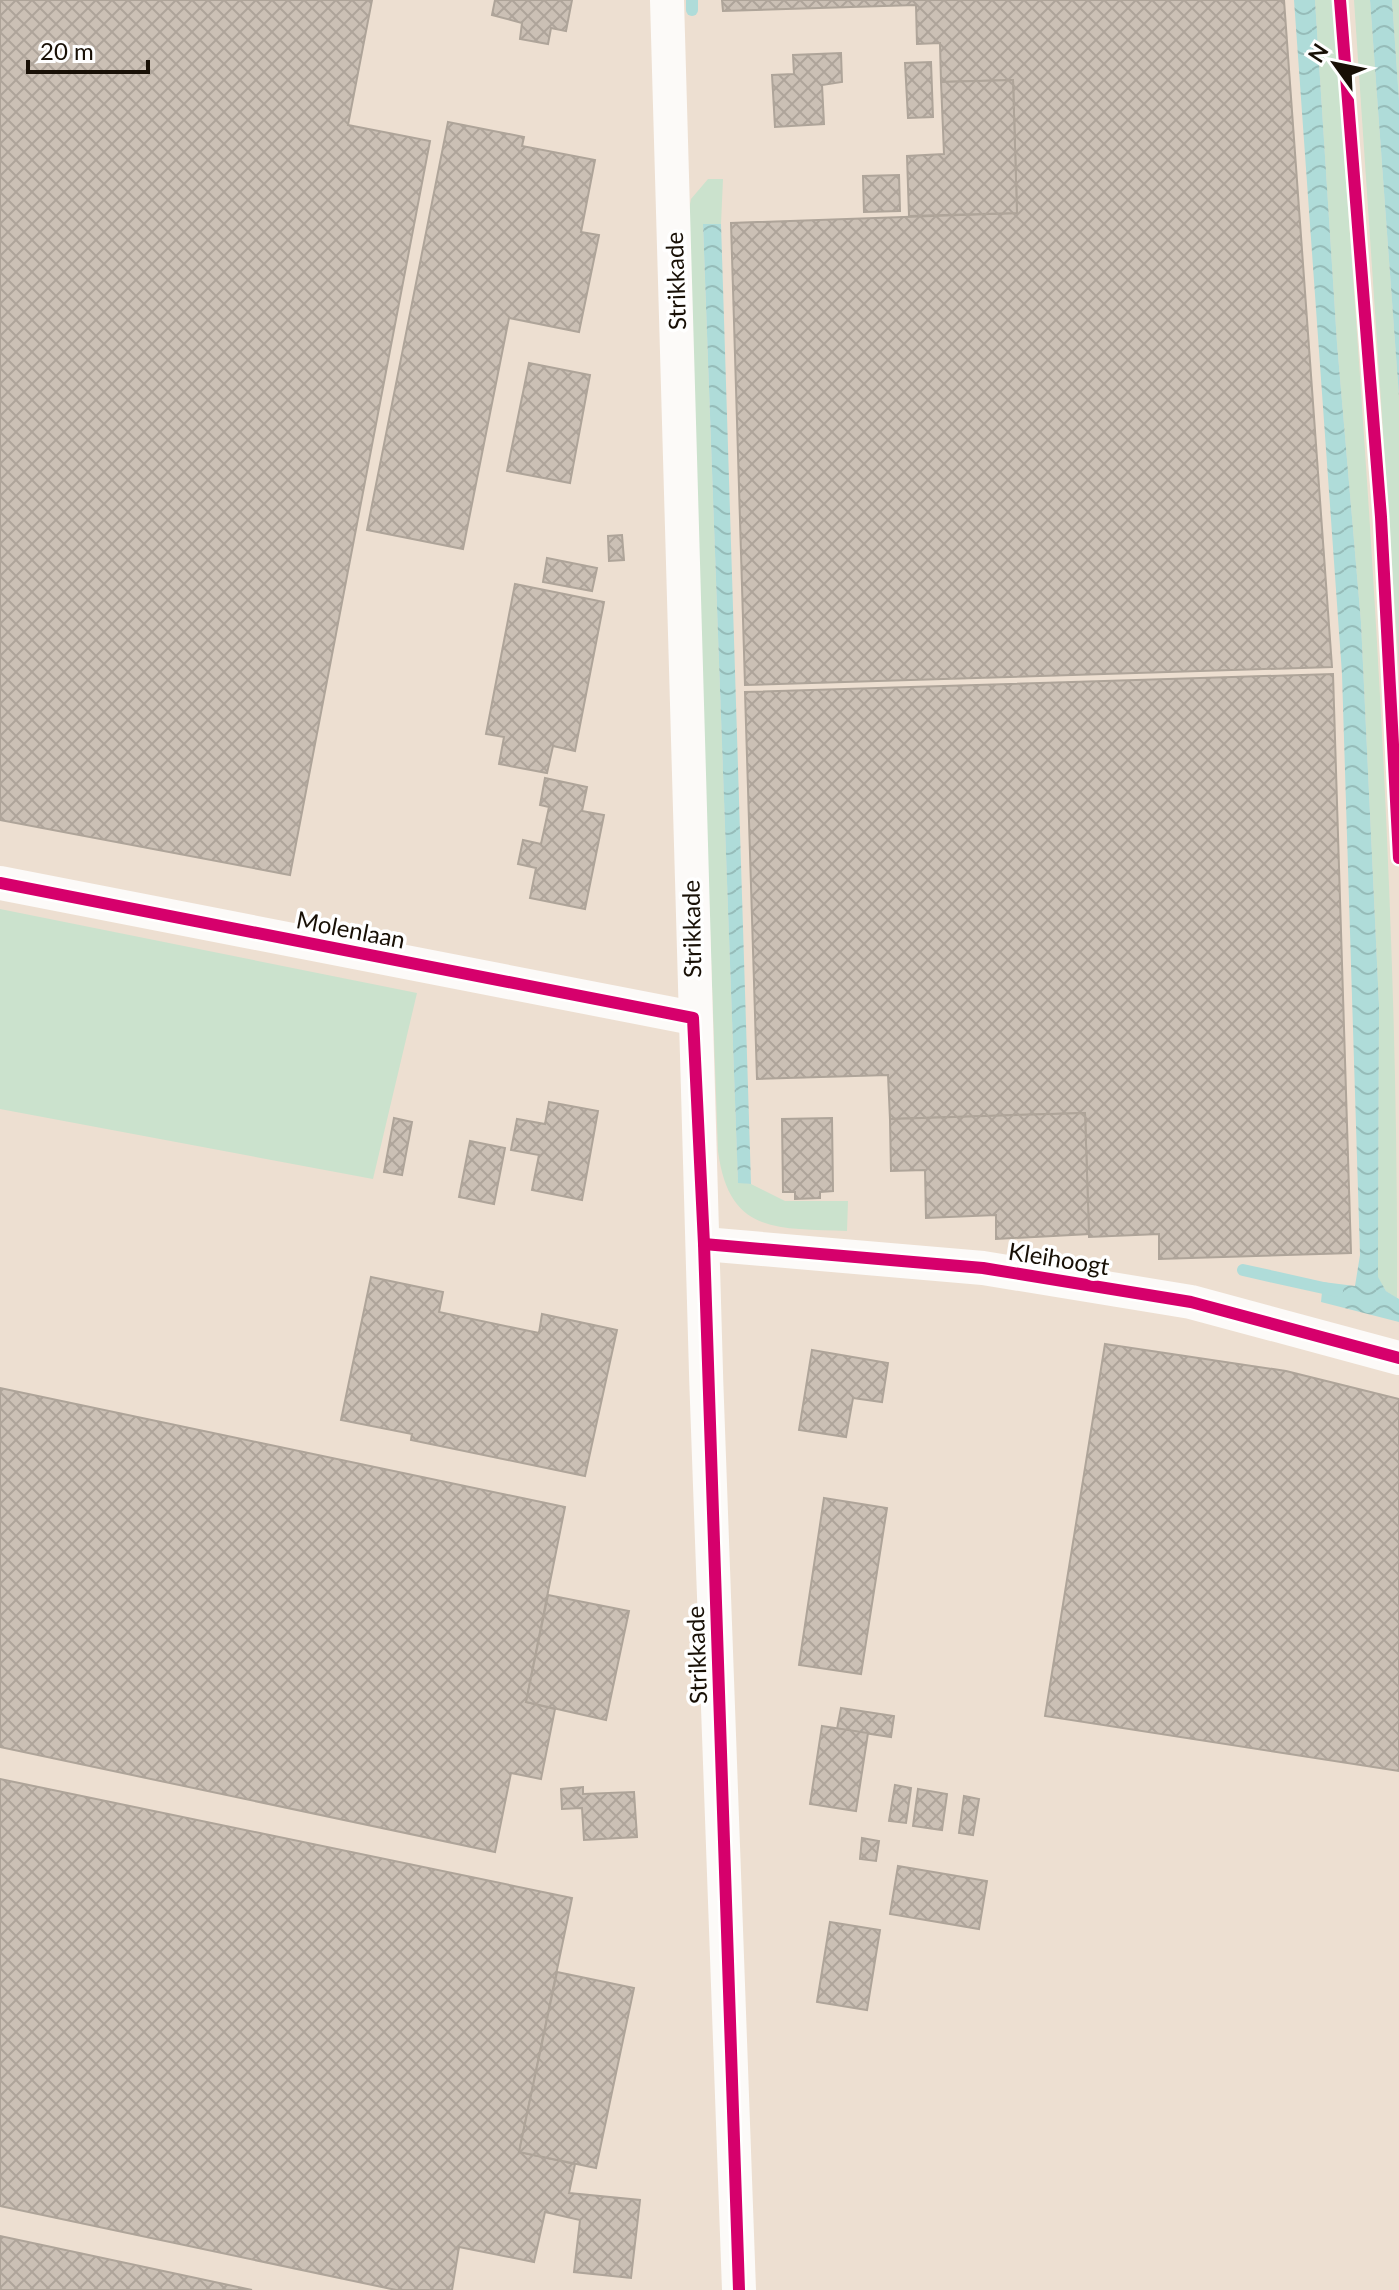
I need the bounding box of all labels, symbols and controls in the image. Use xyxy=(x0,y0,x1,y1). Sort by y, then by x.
scale bar xyxy=(28,24,148,74)
north arrow xyxy=(1295,24,1375,104)
text: 20 m xyxy=(40,36,94,65)
text: N xyxy=(1302,38,1334,67)
street label: Strikkade xyxy=(659,232,691,330)
street label: Strikkade xyxy=(676,880,706,978)
street label: Molenlaan xyxy=(294,904,408,954)
street label: Kleihoogt xyxy=(1007,1236,1112,1280)
street label: Strikkade xyxy=(680,1606,712,1704)

